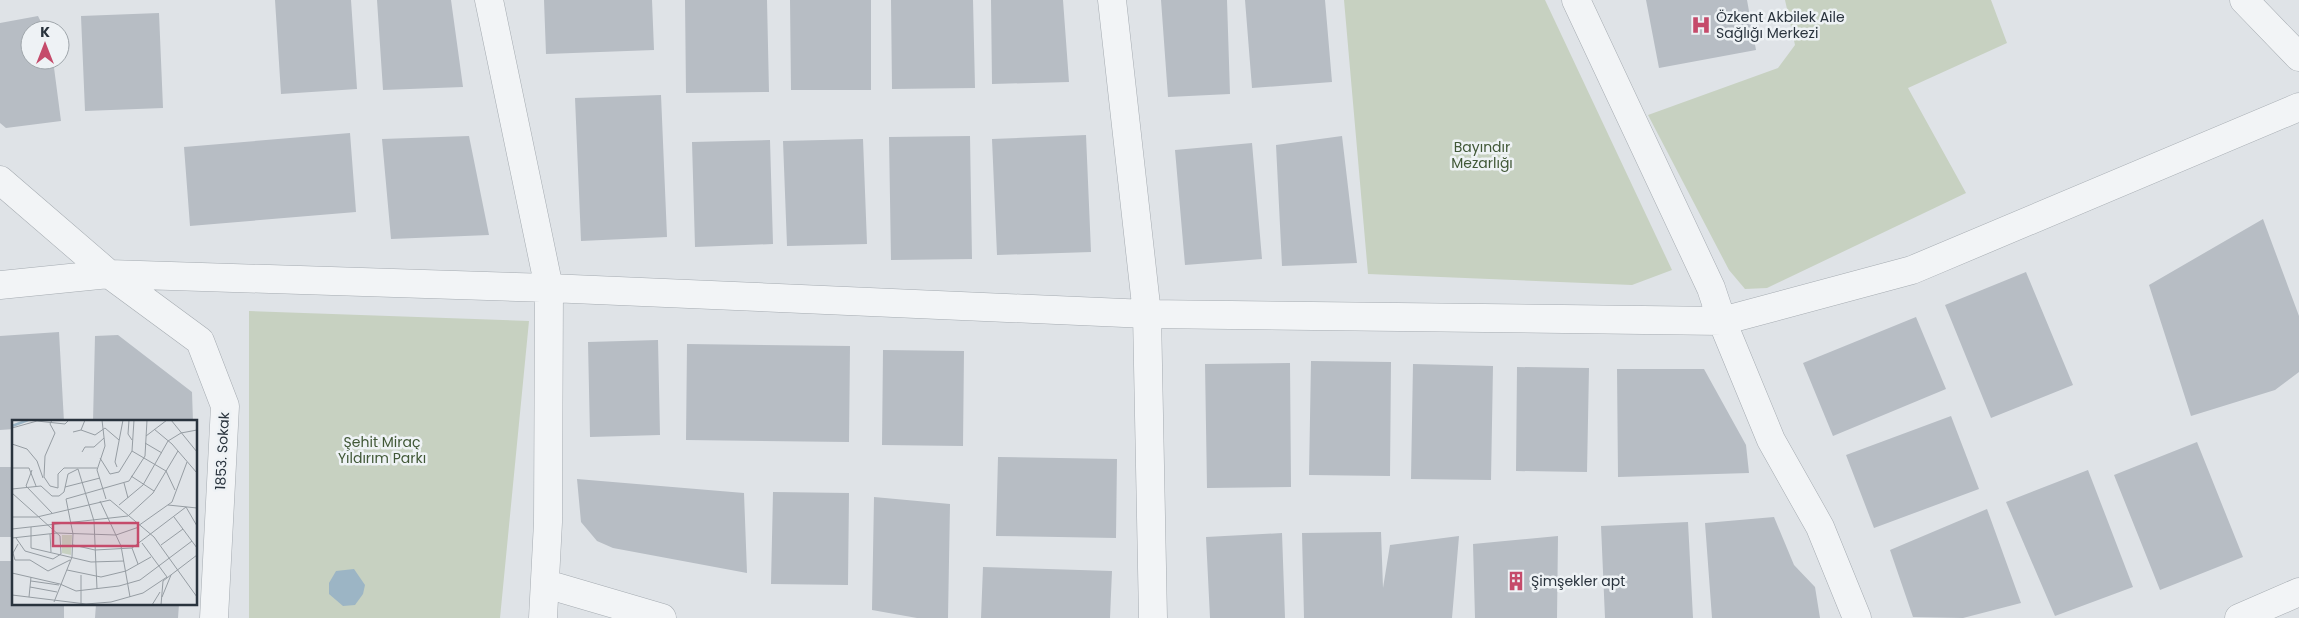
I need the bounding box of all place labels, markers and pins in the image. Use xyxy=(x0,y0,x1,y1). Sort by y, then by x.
place label: Özkent Akbilek Aile Sağlığı Merkezi xyxy=(1716,7,1845,43)
hospital icon: Özkent Akbilek Aile Sağlığı Merkezi xyxy=(1690,14,1712,36)
building icon: Şimşekler apt xyxy=(1505,570,1527,592)
place label: Şimşekler apt xyxy=(1531,571,1625,591)

